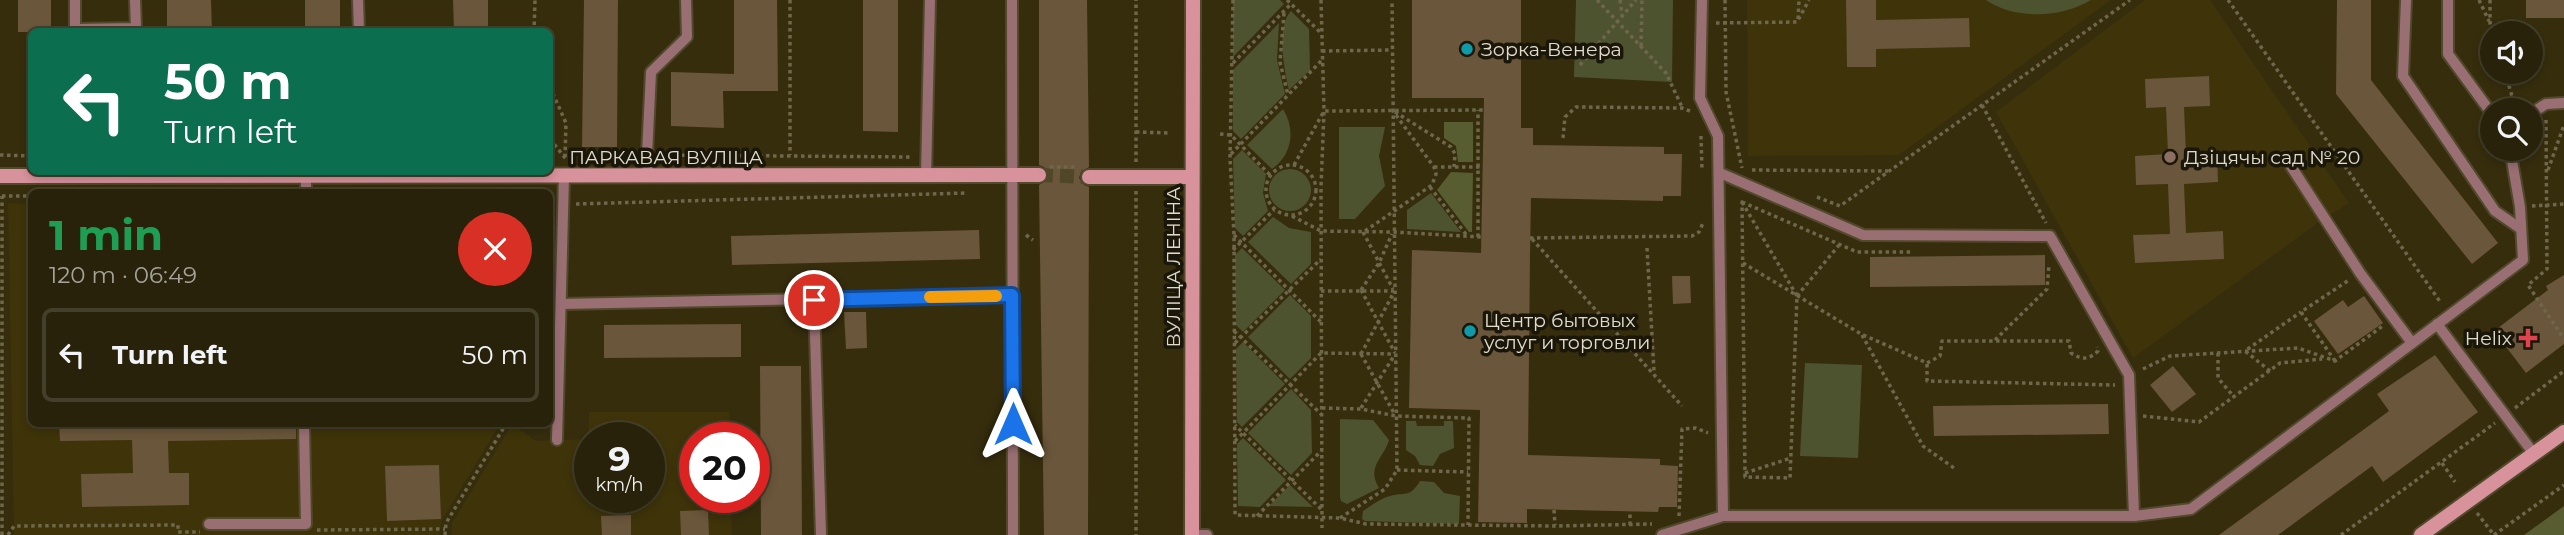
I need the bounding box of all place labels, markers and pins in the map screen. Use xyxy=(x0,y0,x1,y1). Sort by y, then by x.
place label: Зорка-Венера xyxy=(1481,38,1622,61)
marker: Зорка-Венера xyxy=(1459,41,1475,57)
place label: Дзіцячы сад № 20 xyxy=(2184,146,2360,169)
marker: Дзіцячы сад № 20 xyxy=(2162,149,2178,165)
pin xyxy=(784,270,844,330)
place label: Центр бытовых услуг и торговли xyxy=(1483,309,1650,354)
marker: Центр бытовых услуг и торговли xyxy=(1462,323,1478,339)
place label: Helix xyxy=(2465,327,2512,350)
marker: Helix xyxy=(2518,328,2538,348)

